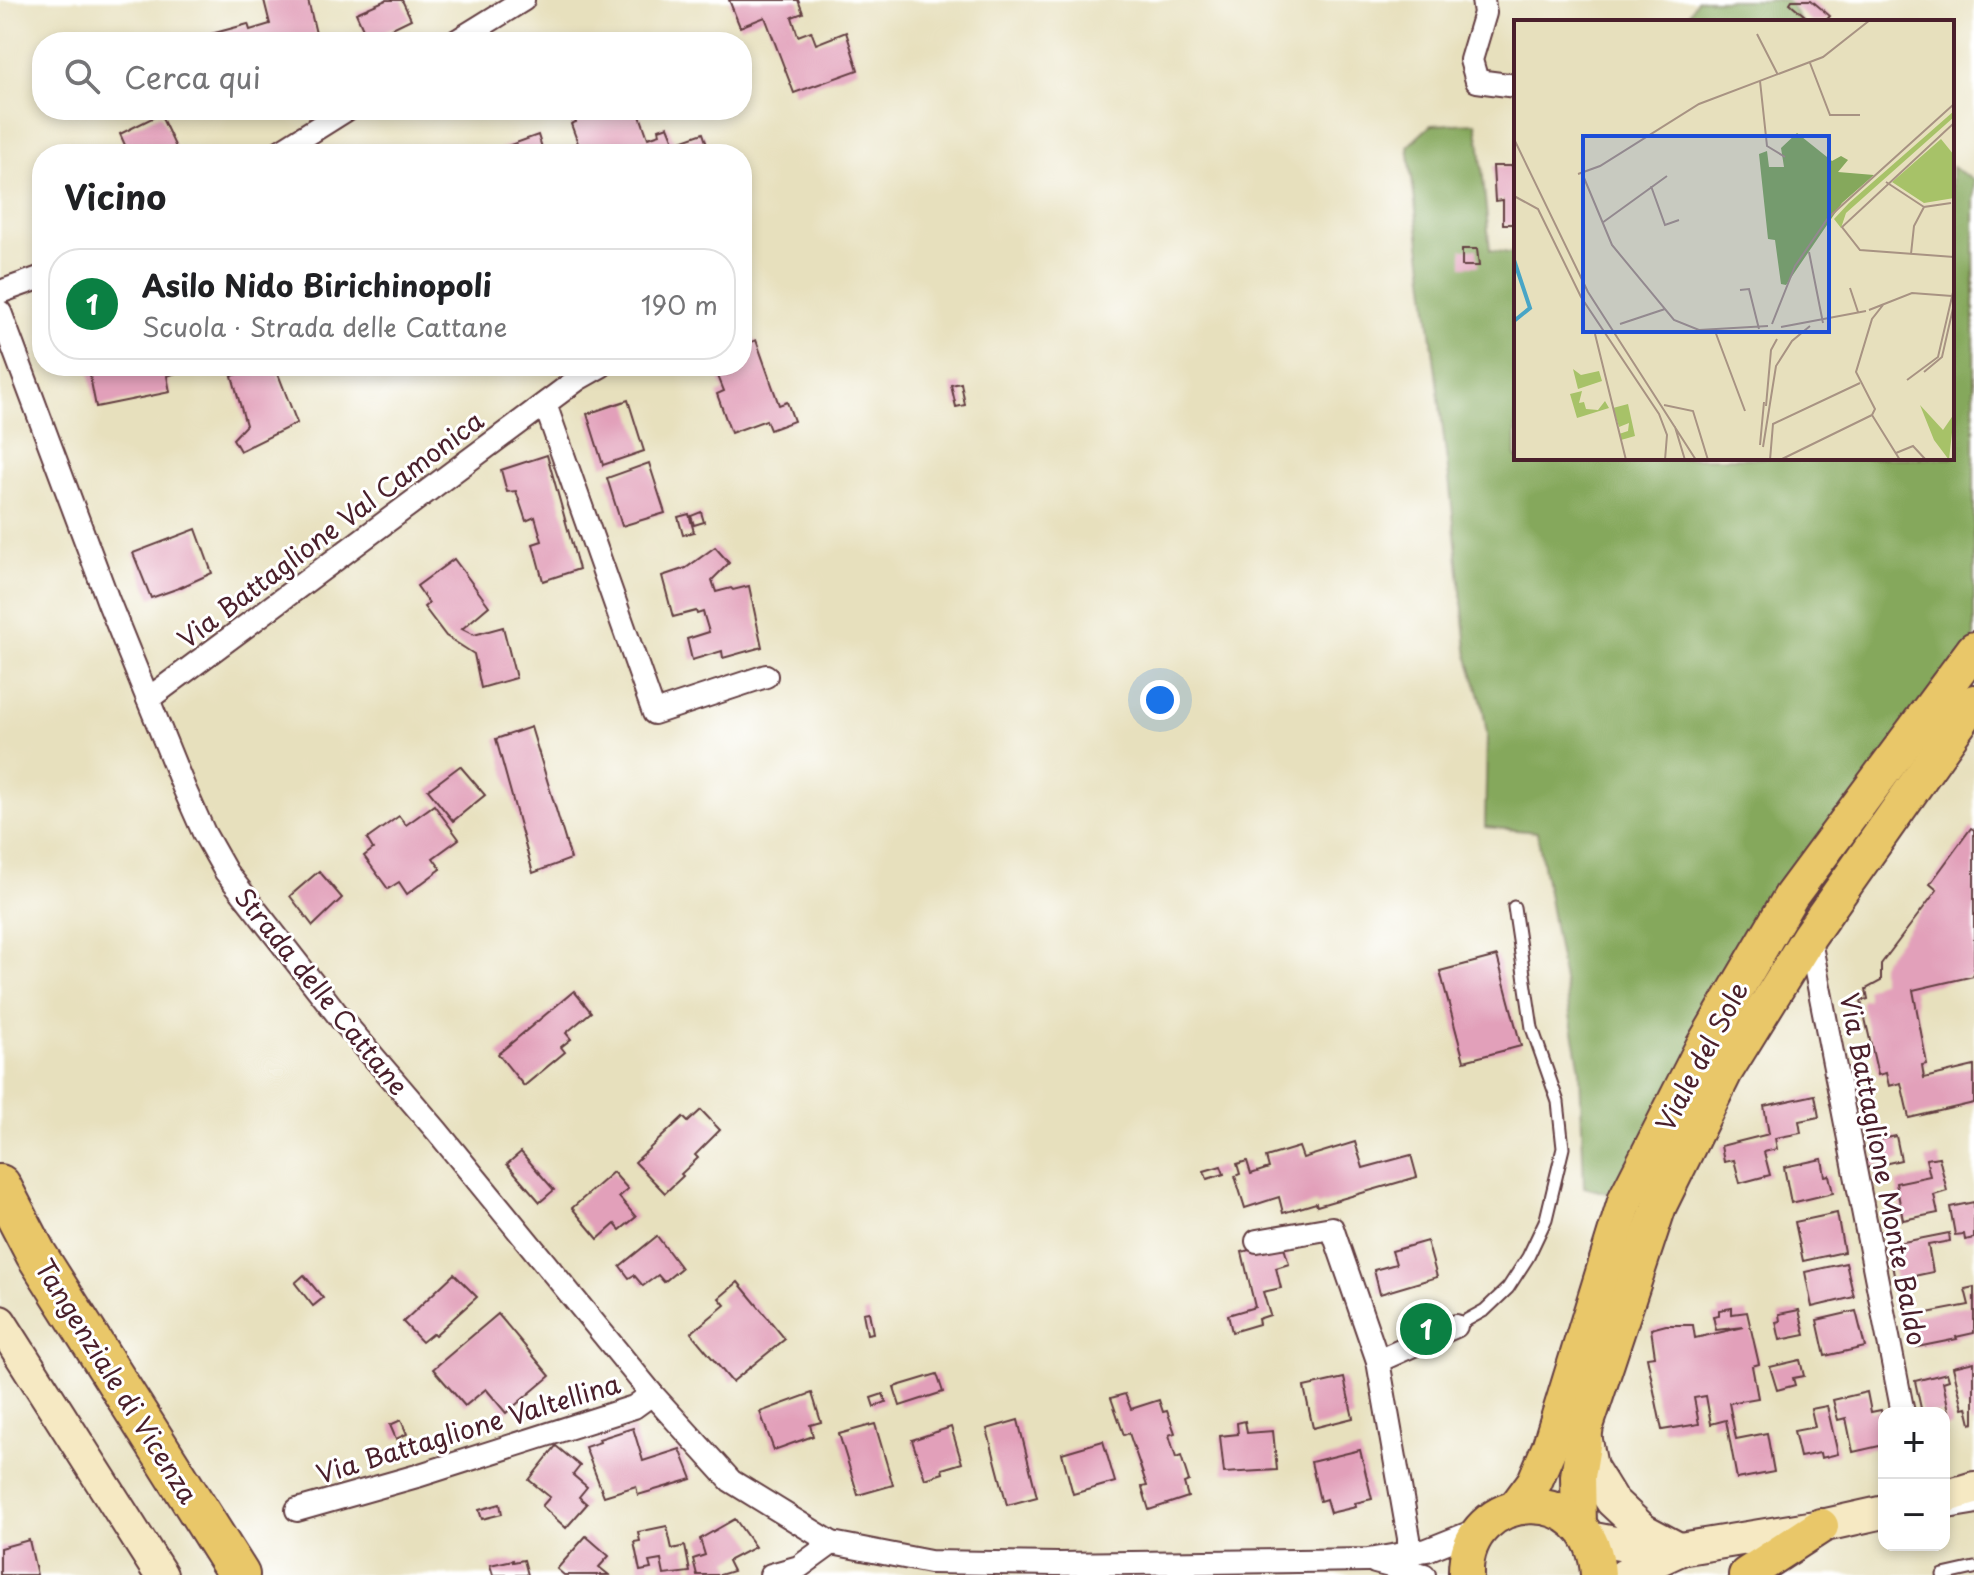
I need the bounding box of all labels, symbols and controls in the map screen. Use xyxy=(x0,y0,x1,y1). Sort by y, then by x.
inset map xyxy=(1514,20,1954,460)
search box xyxy=(32,32,752,120)
icon: search xyxy=(60,54,104,98)
text: Cerca qui xyxy=(124,54,261,99)
text: Vicino xyxy=(64,170,166,222)
text: Asilo Nido Birichinopoli xyxy=(142,262,492,307)
text: 1 xyxy=(86,285,98,324)
text: 190 m xyxy=(641,285,718,324)
text: Scuola · Strada delle Cattane xyxy=(142,307,507,346)
street label: Via Battaglione Val Camonica xyxy=(169,400,492,657)
your location xyxy=(1140,680,1180,720)
street label: Strada delle Cattane xyxy=(226,879,418,1103)
street label: Viale del Sole xyxy=(1645,974,1757,1138)
street label: Via Battaglione Monte Baldo xyxy=(1831,989,1937,1349)
street label: Tangenziale di Vicenza xyxy=(26,1251,208,1511)
pin: 1 xyxy=(1400,1299,1452,1359)
street label: Via Battaglione Valtellina xyxy=(311,1363,625,1493)
map controls xyxy=(1878,1407,1950,1551)
button: + xyxy=(1878,1407,1950,1479)
button: − xyxy=(1878,1479,1950,1551)

